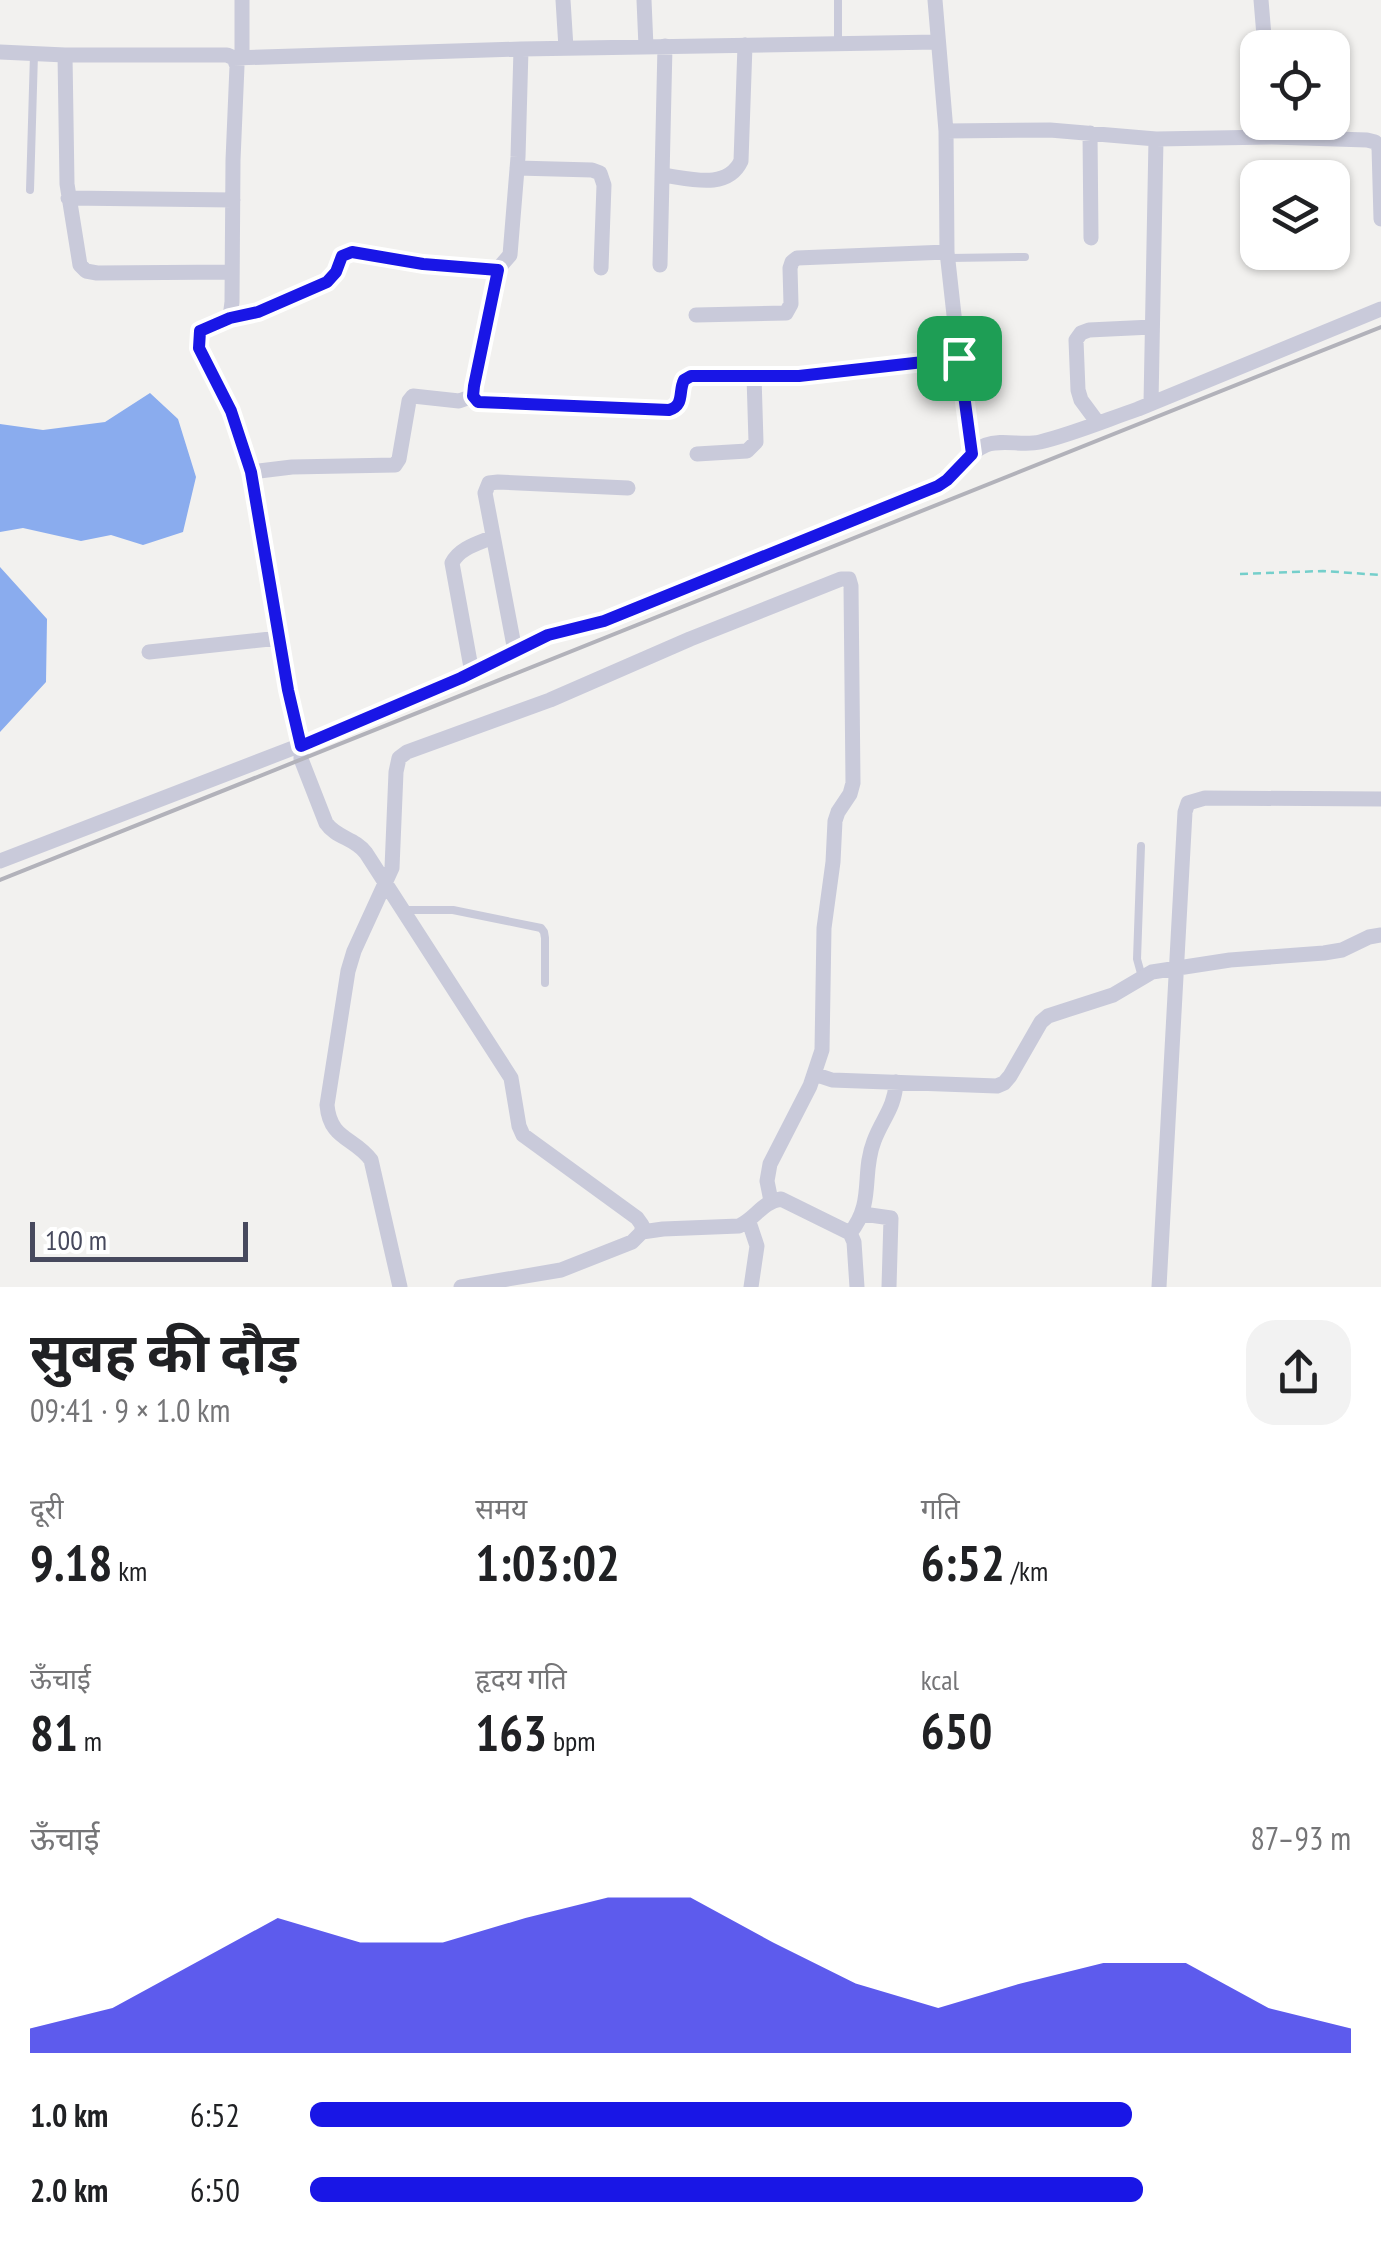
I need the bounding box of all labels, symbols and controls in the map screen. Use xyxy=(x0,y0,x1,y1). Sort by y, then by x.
map controls xyxy=(1240,30,1350,270)
button: locate xyxy=(1240,30,1350,140)
button: layers xyxy=(1240,160,1350,270)
pin xyxy=(917,316,1002,401)
icon: arrive xyxy=(932,331,987,386)
scale bar xyxy=(30,1217,248,1262)
text: 100 m xyxy=(45,1221,107,1258)
text: सुबह की दौड़ xyxy=(30,1316,299,1387)
button: share xyxy=(1246,1320,1351,1425)
text: 09:41 · 9 × 1.0 km xyxy=(30,1389,230,1431)
text: दूरी xyxy=(30,1490,64,1527)
text: समय xyxy=(475,1490,527,1527)
text: गति xyxy=(921,1490,960,1527)
text: 9.18 xyxy=(30,1530,112,1595)
text: 1:03:02 xyxy=(475,1530,620,1595)
text: 6:52 xyxy=(921,1530,1005,1595)
text: km xyxy=(112,1552,147,1589)
text: /km xyxy=(1005,1552,1048,1589)
text: ऊँचाई xyxy=(30,1660,91,1697)
text: हृदय गति xyxy=(475,1660,567,1697)
text: kcal xyxy=(921,1661,959,1698)
text: 650 xyxy=(921,1698,992,1763)
text: 81 xyxy=(30,1700,78,1765)
text: 163 xyxy=(475,1700,547,1765)
text: m xyxy=(78,1722,102,1759)
text: bpm xyxy=(547,1722,596,1759)
text: ऊँचाई xyxy=(30,1817,99,1859)
text: 87–93 m xyxy=(1250,1817,1351,1859)
text: 1.0 km xyxy=(30,2094,108,2136)
text: 6:52 xyxy=(190,2094,240,2136)
text: 2.0 km xyxy=(30,2169,108,2211)
text: 6:50 xyxy=(190,2169,240,2211)

